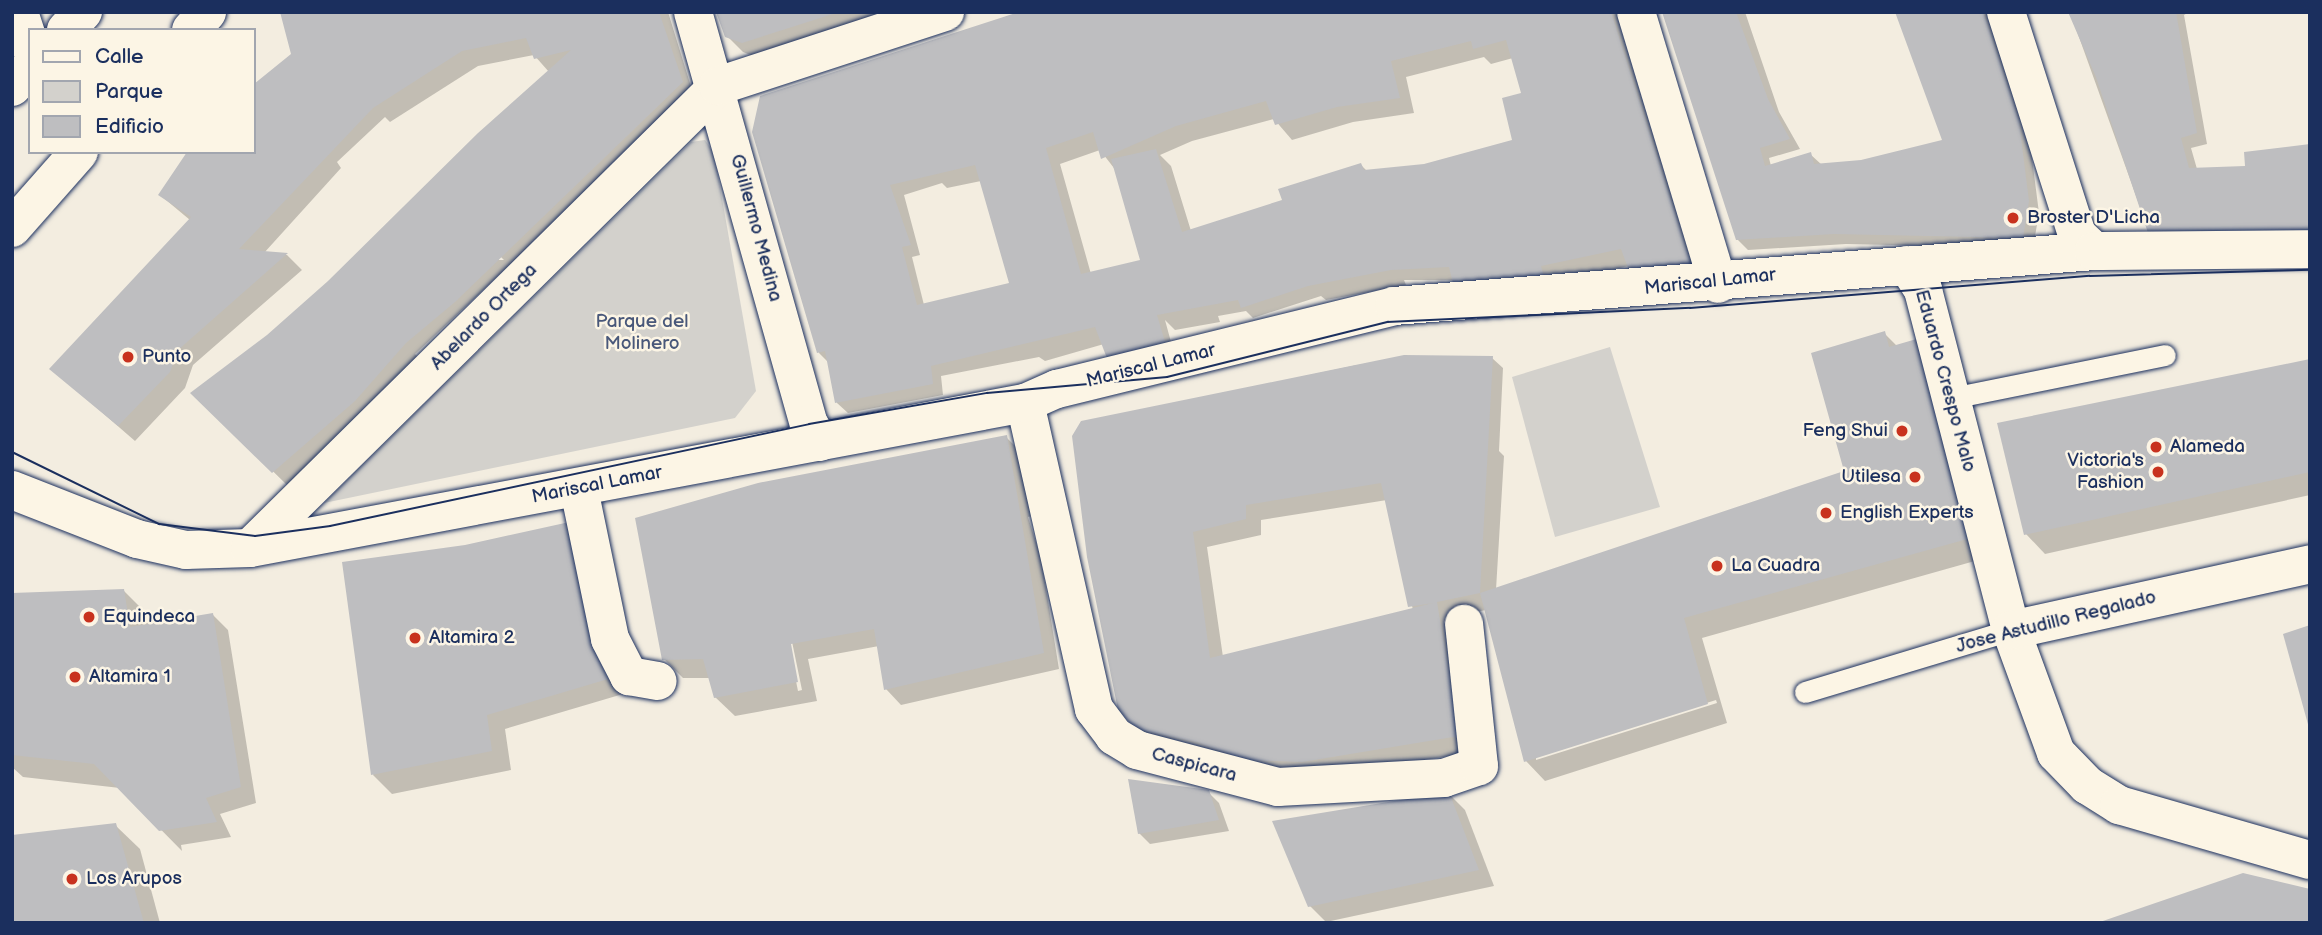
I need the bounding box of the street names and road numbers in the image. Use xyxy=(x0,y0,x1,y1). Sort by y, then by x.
street label: Guillermo Medina xyxy=(725,152,787,304)
street label: Abelardo Ortega xyxy=(426,259,542,375)
street label: Mariscal Lamar xyxy=(1643,264,1777,300)
street label: Eduardo Crespo Malo xyxy=(1910,287,1980,475)
street label: Mariscal Lamar xyxy=(1084,339,1218,393)
street label: Mariscal Lamar xyxy=(530,461,664,509)
street label: Jose Astudillo Regalado xyxy=(1954,586,2158,658)
street label: Caspicara xyxy=(1149,743,1239,787)

